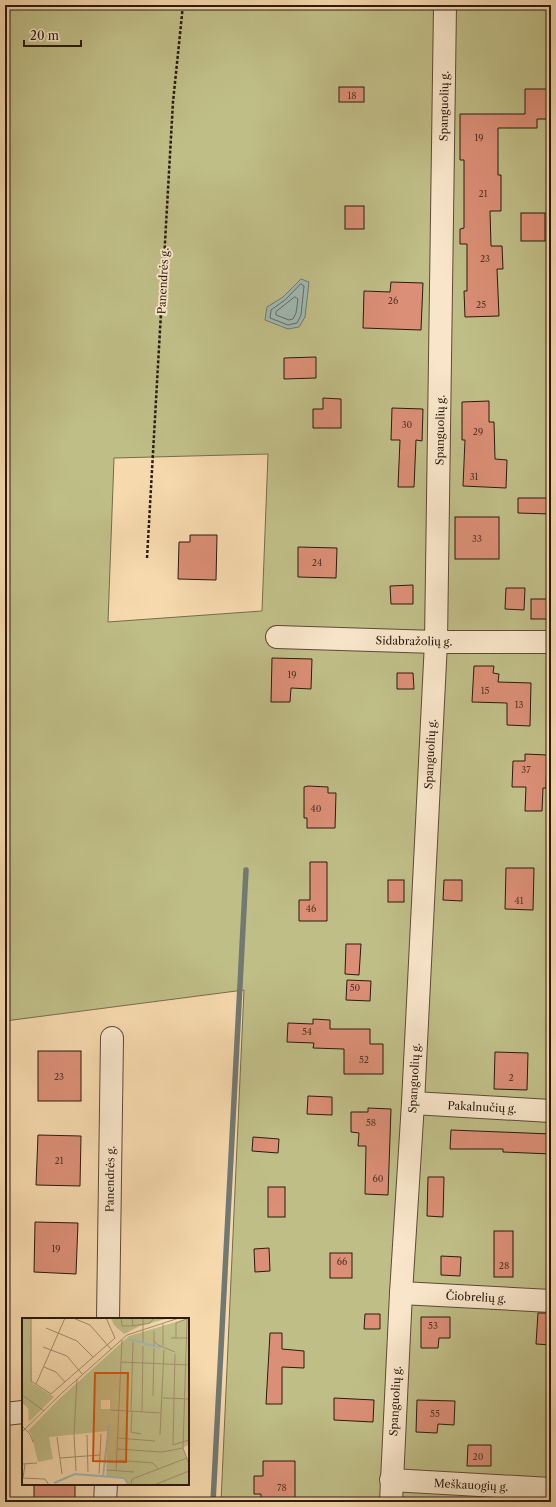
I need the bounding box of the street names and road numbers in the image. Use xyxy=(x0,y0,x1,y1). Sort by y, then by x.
street label: Spanguolių g. xyxy=(436,71,452,141)
street label: Panendrės g. xyxy=(154,247,172,315)
street label: Spanguolių g. xyxy=(432,395,448,465)
street label: Sidabražolių g. xyxy=(376,633,453,649)
street label: Spanguolių g. xyxy=(421,718,439,789)
street label: Spanguolių g. xyxy=(405,1042,423,1113)
street label: Pakalnučių g. xyxy=(447,1098,517,1116)
street label: Panendrės g. xyxy=(102,1145,118,1212)
street label: Čiobrelių g. xyxy=(445,1287,507,1306)
street label: Spanguolių g. xyxy=(386,1365,404,1436)
street label: Meškauogių g. xyxy=(433,1476,509,1494)

